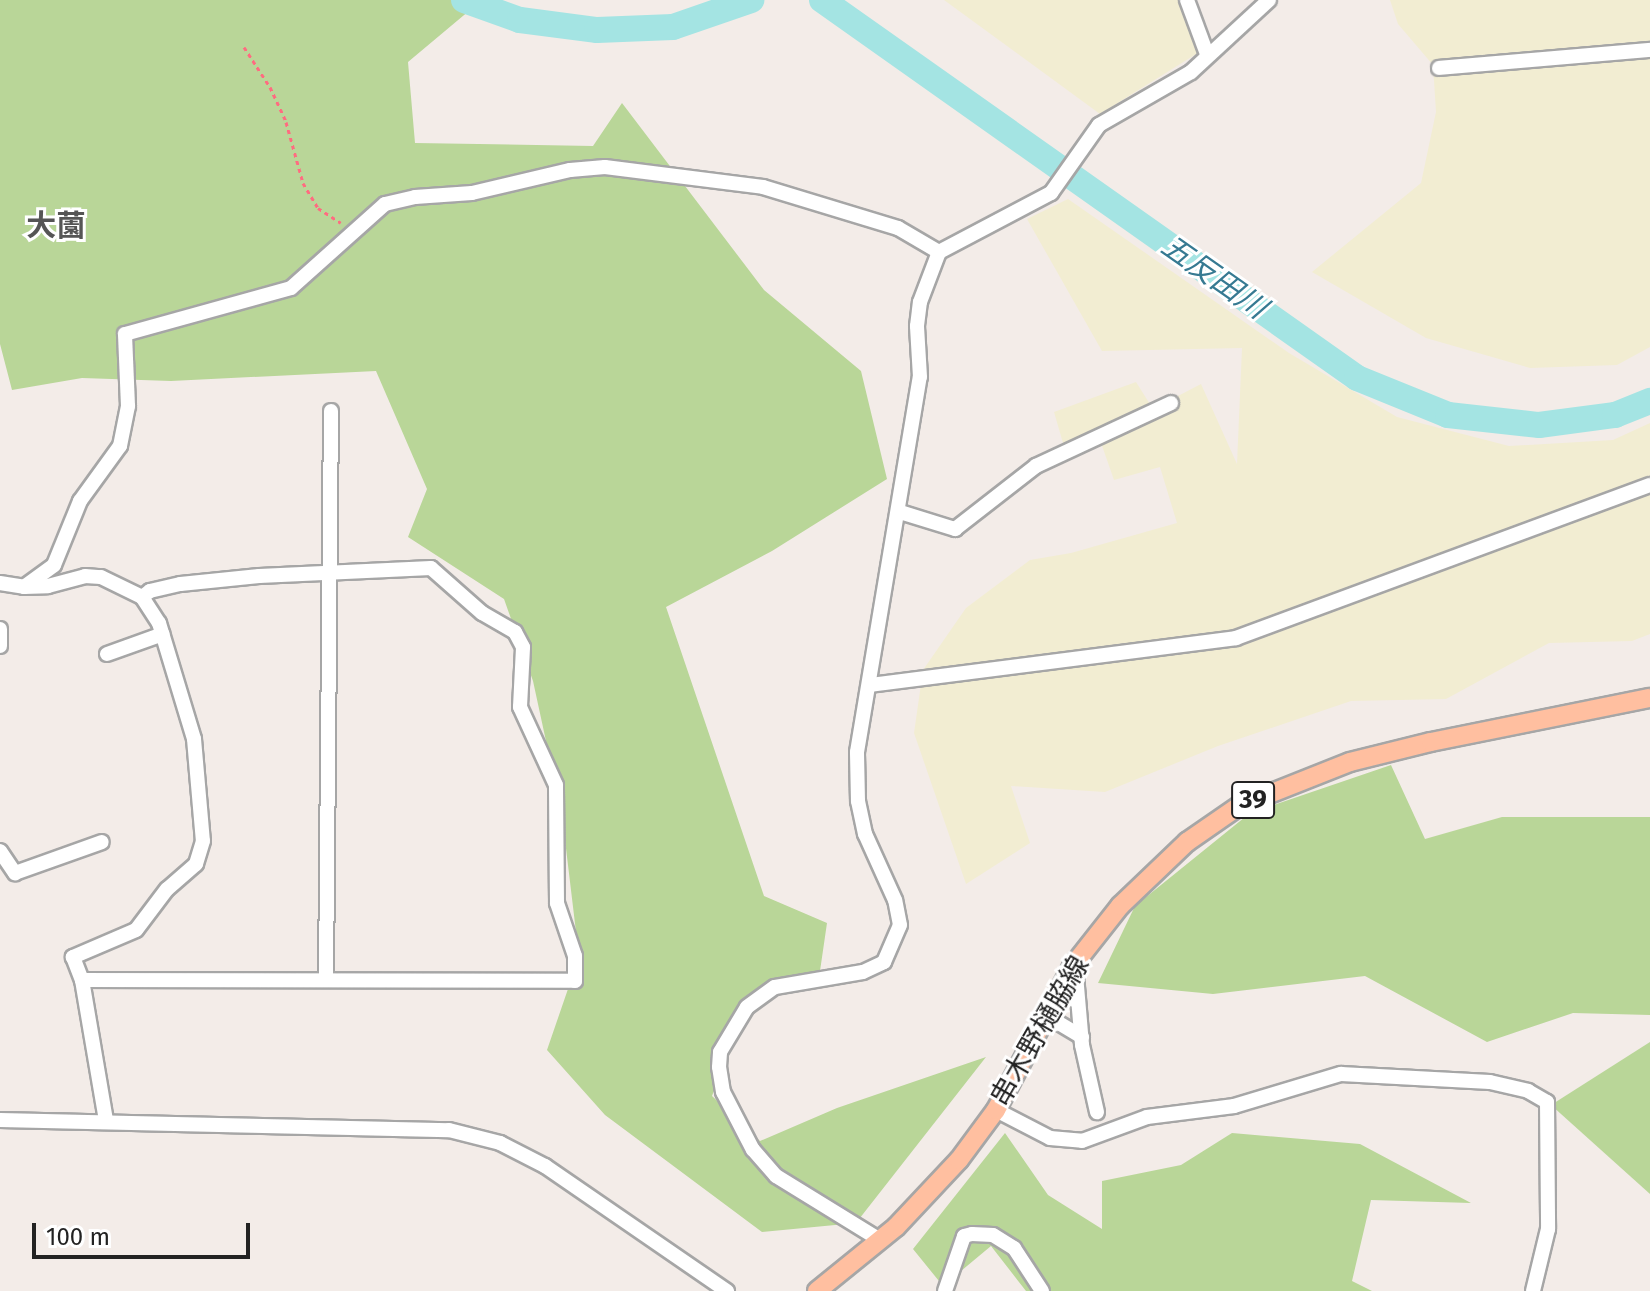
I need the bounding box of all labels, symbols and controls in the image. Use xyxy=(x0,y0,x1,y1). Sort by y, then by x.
district label: 大薗 xyxy=(26,208,86,244)
water label: 五反田川 xyxy=(1155,228,1273,326)
road number: 39 xyxy=(1231,778,1275,822)
street label: 串木野樋脇線 xyxy=(983,950,1097,1112)
scale bar xyxy=(36,1207,254,1257)
text: 100 m xyxy=(46,1223,110,1251)

